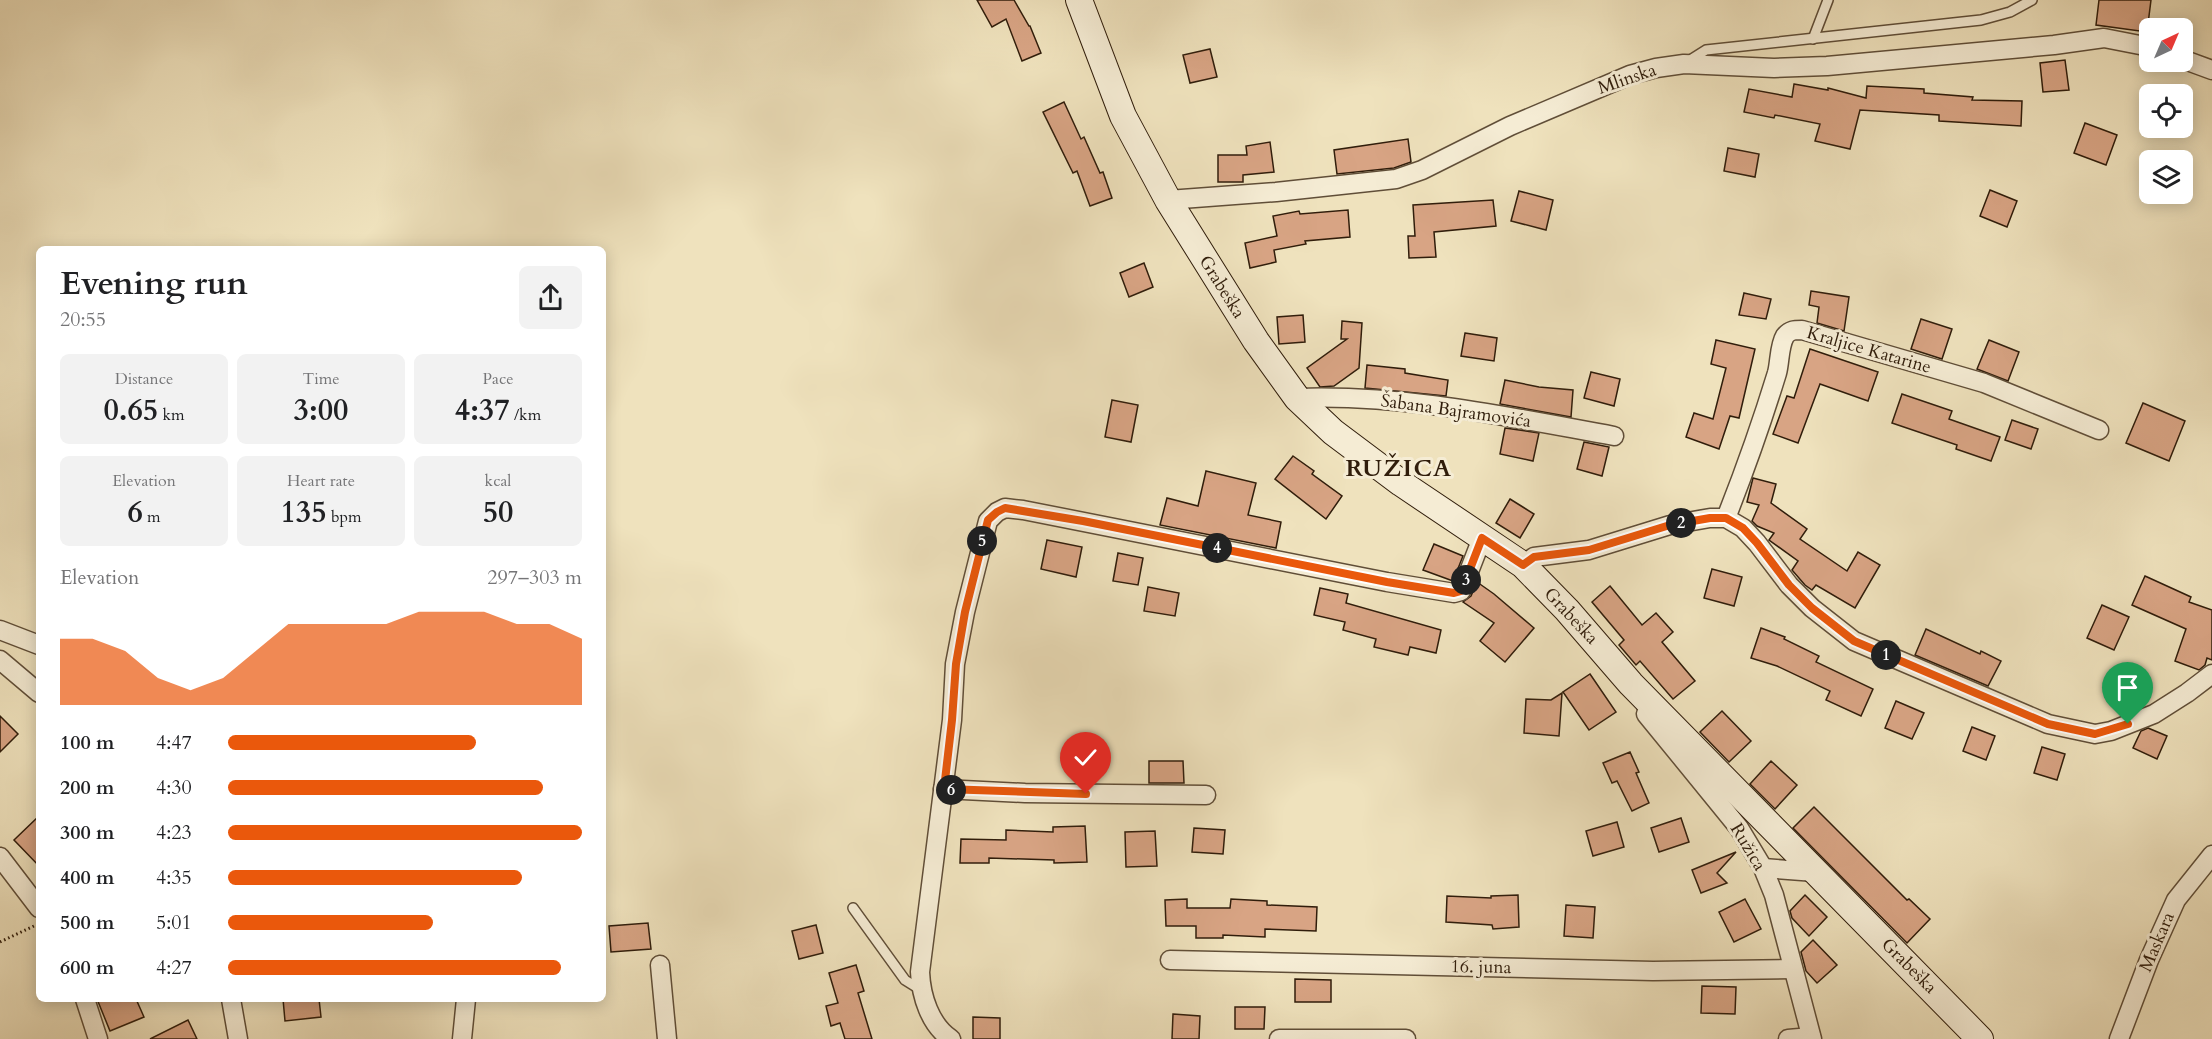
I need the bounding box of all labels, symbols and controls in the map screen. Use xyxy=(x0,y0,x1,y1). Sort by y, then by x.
north arrow xyxy=(2139,18,2193,72)
map controls xyxy=(2139,18,2193,204)
street label: Mlinska xyxy=(1594,57,1660,101)
button: locate xyxy=(2139,84,2193,138)
button: layers xyxy=(2139,150,2193,204)
street label: Grabeška xyxy=(1193,251,1251,323)
text: Evening run xyxy=(60,261,248,306)
button: share xyxy=(519,266,582,329)
text: 20:55 xyxy=(60,306,106,333)
street label: Kraljice Katarine xyxy=(1804,320,1934,380)
text: Distance xyxy=(115,368,173,390)
text: Time xyxy=(302,368,340,390)
text: Pace xyxy=(483,368,513,390)
street label: Šabana Bajramovića xyxy=(1379,388,1533,434)
text: 0.65 xyxy=(103,390,158,431)
text: 3:00 xyxy=(294,390,348,431)
text: 4:37 xyxy=(455,390,510,431)
text: km xyxy=(158,404,185,426)
text: /km xyxy=(510,404,541,426)
district label: RUŽICA xyxy=(1345,452,1453,485)
text: Elevation xyxy=(112,470,176,492)
text: Heart rate xyxy=(287,470,355,492)
text: kcal xyxy=(485,470,511,492)
text: 6 xyxy=(127,492,143,533)
text: 135 xyxy=(280,492,327,533)
text: 50 xyxy=(483,492,513,533)
text: m xyxy=(143,506,161,528)
text: bpm xyxy=(327,506,362,528)
pin: 2 xyxy=(1666,508,1696,538)
text: 2 xyxy=(1677,512,1685,534)
pin: 5 xyxy=(967,526,997,556)
text: 5 xyxy=(978,530,986,552)
pin: 4 xyxy=(1202,533,1232,563)
text: 4 xyxy=(1213,537,1221,559)
text: Elevation xyxy=(60,564,139,591)
text: 297–303 m xyxy=(487,564,582,591)
pin: 3 xyxy=(1451,565,1481,595)
text: 3 xyxy=(1462,569,1470,591)
street label: Grabeška xyxy=(1538,582,1604,650)
pin: 1 xyxy=(1871,640,1901,670)
text: 1 xyxy=(1882,644,1890,666)
pin xyxy=(2102,662,2153,724)
icon: arrive xyxy=(2111,671,2144,704)
text: 100 m xyxy=(60,729,115,756)
text: 4:47 xyxy=(156,729,192,756)
pin xyxy=(1060,732,1111,794)
icon: check xyxy=(1069,741,1102,774)
text: 200 m xyxy=(60,774,115,801)
text: 4:30 xyxy=(156,774,192,801)
pin: 6 xyxy=(936,775,966,805)
text: 6 xyxy=(947,779,955,801)
text: 300 m xyxy=(60,819,115,846)
text: 4:23 xyxy=(156,819,192,846)
street label: Ružica xyxy=(1724,819,1772,876)
text: 400 m xyxy=(60,864,115,891)
text: 4:35 xyxy=(156,864,192,891)
street label: Maskara xyxy=(2133,908,2181,976)
text: 500 m xyxy=(60,909,115,936)
text: 5:01 xyxy=(156,909,192,936)
street label: Grabeška xyxy=(1875,932,1943,1000)
text: 600 m xyxy=(60,954,115,981)
text: 4:27 xyxy=(156,954,192,981)
street label: 16. juna xyxy=(1450,954,1512,980)

